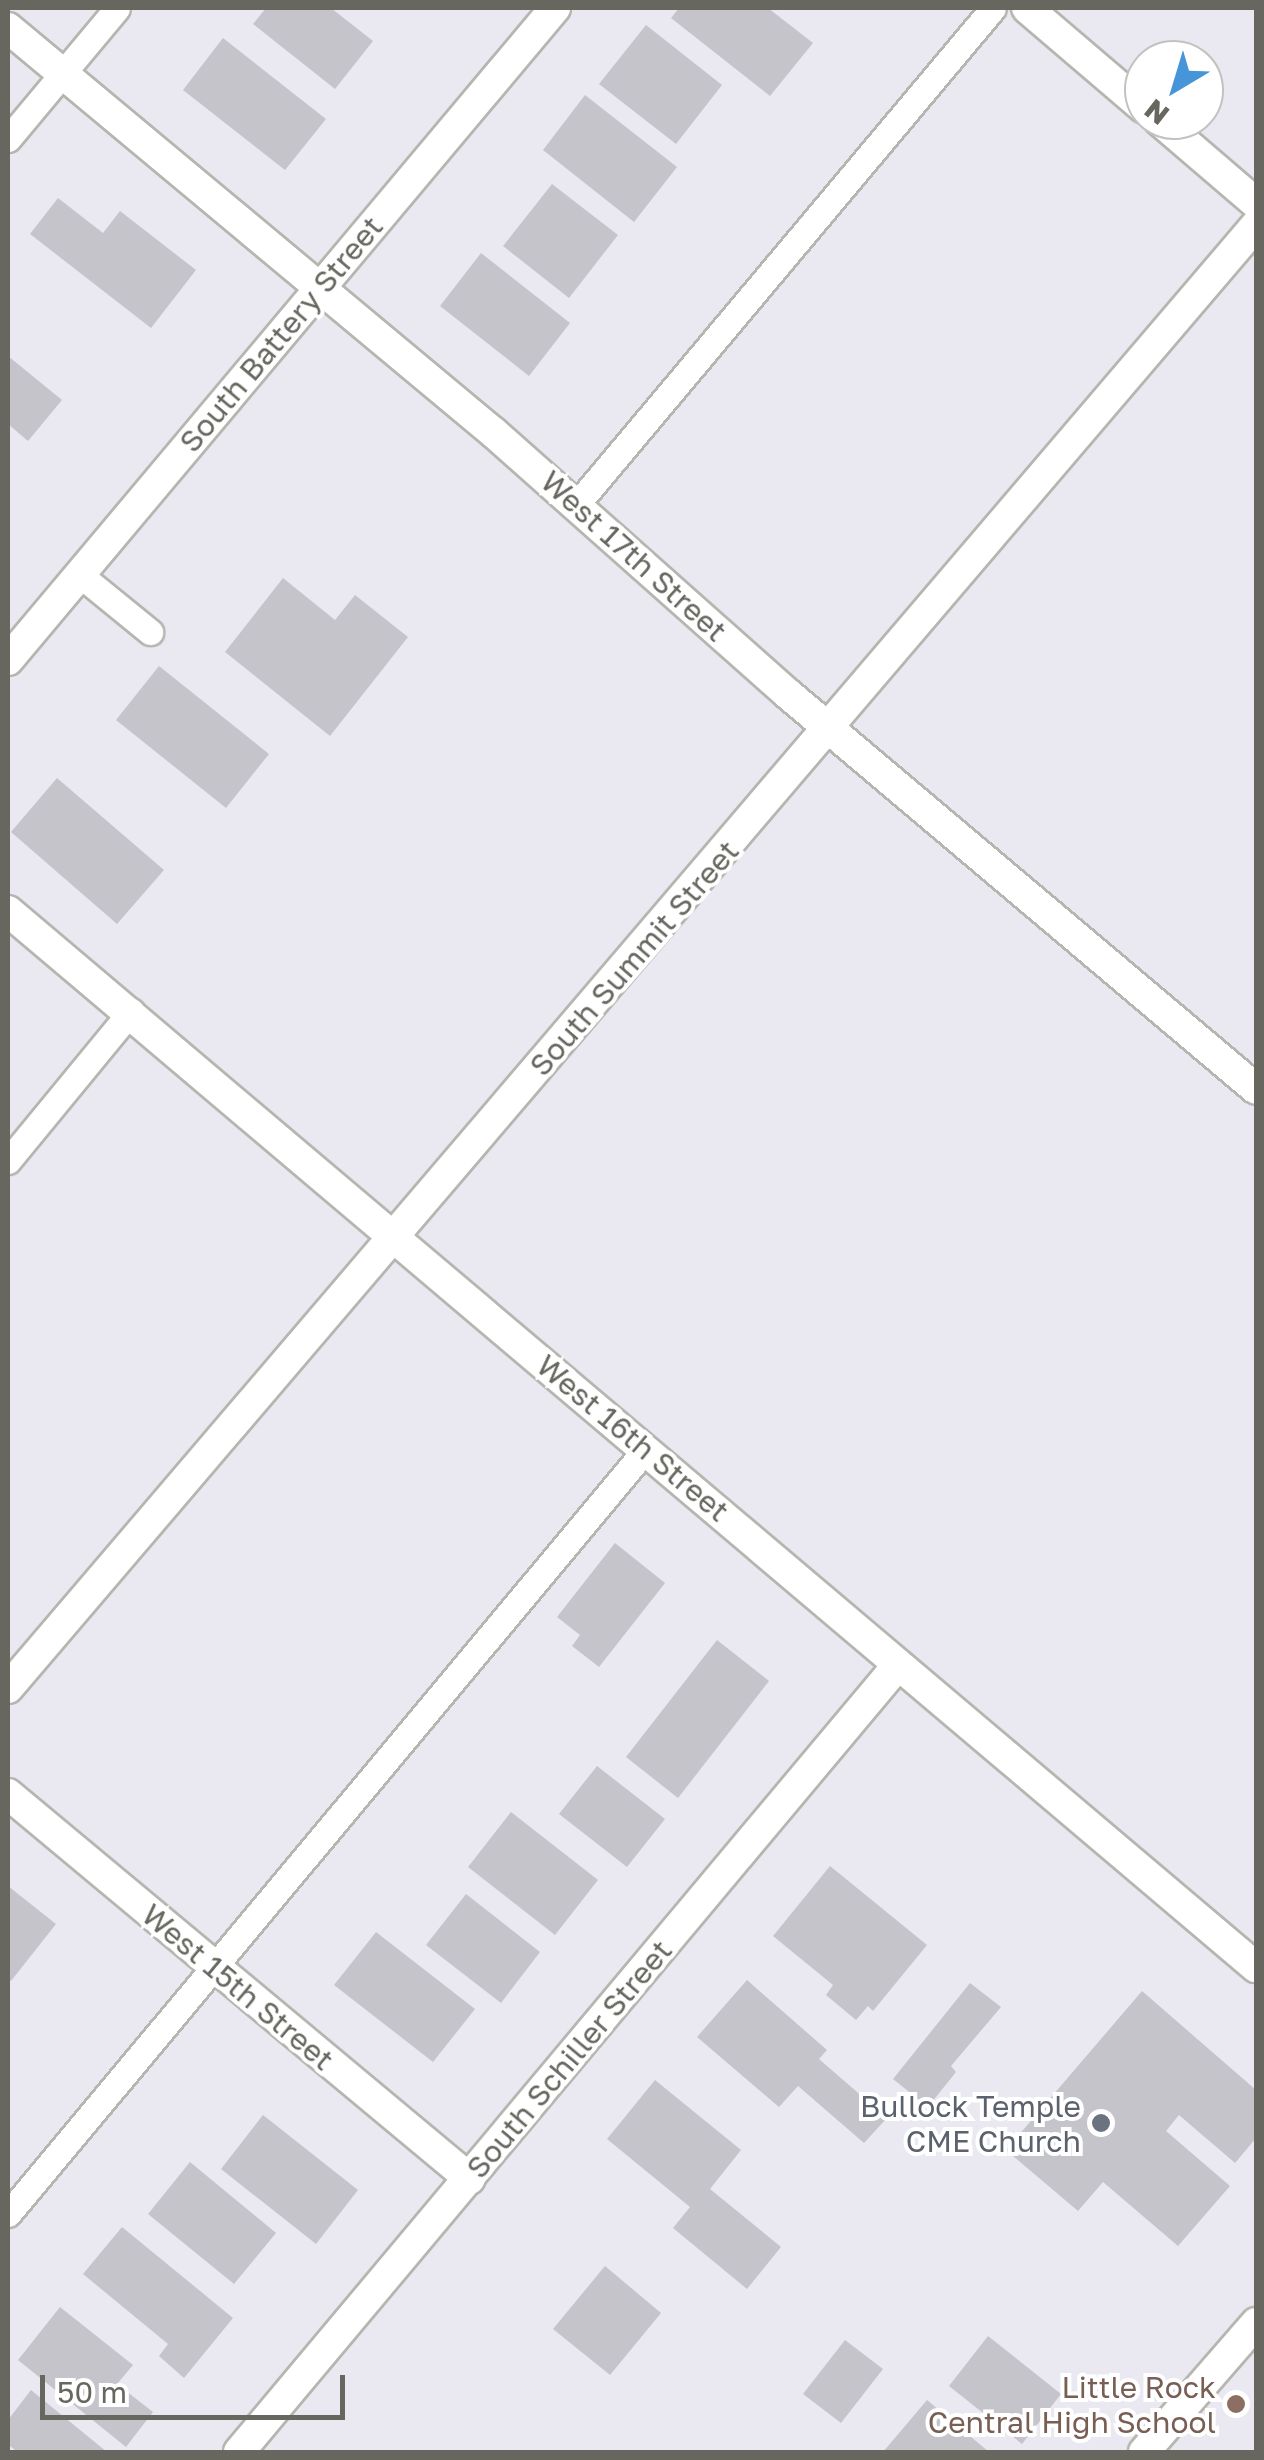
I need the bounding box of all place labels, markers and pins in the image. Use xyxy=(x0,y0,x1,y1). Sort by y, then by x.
place label: Bullock Temple CME Church xyxy=(860,2088,1081,2158)
marker: Bullock Temple CME Church xyxy=(1090,2112,1112,2134)
place label: Little Rock Central High School xyxy=(928,2369,1216,2440)
marker: Little Rock Central High School xyxy=(1225,2393,1247,2415)

